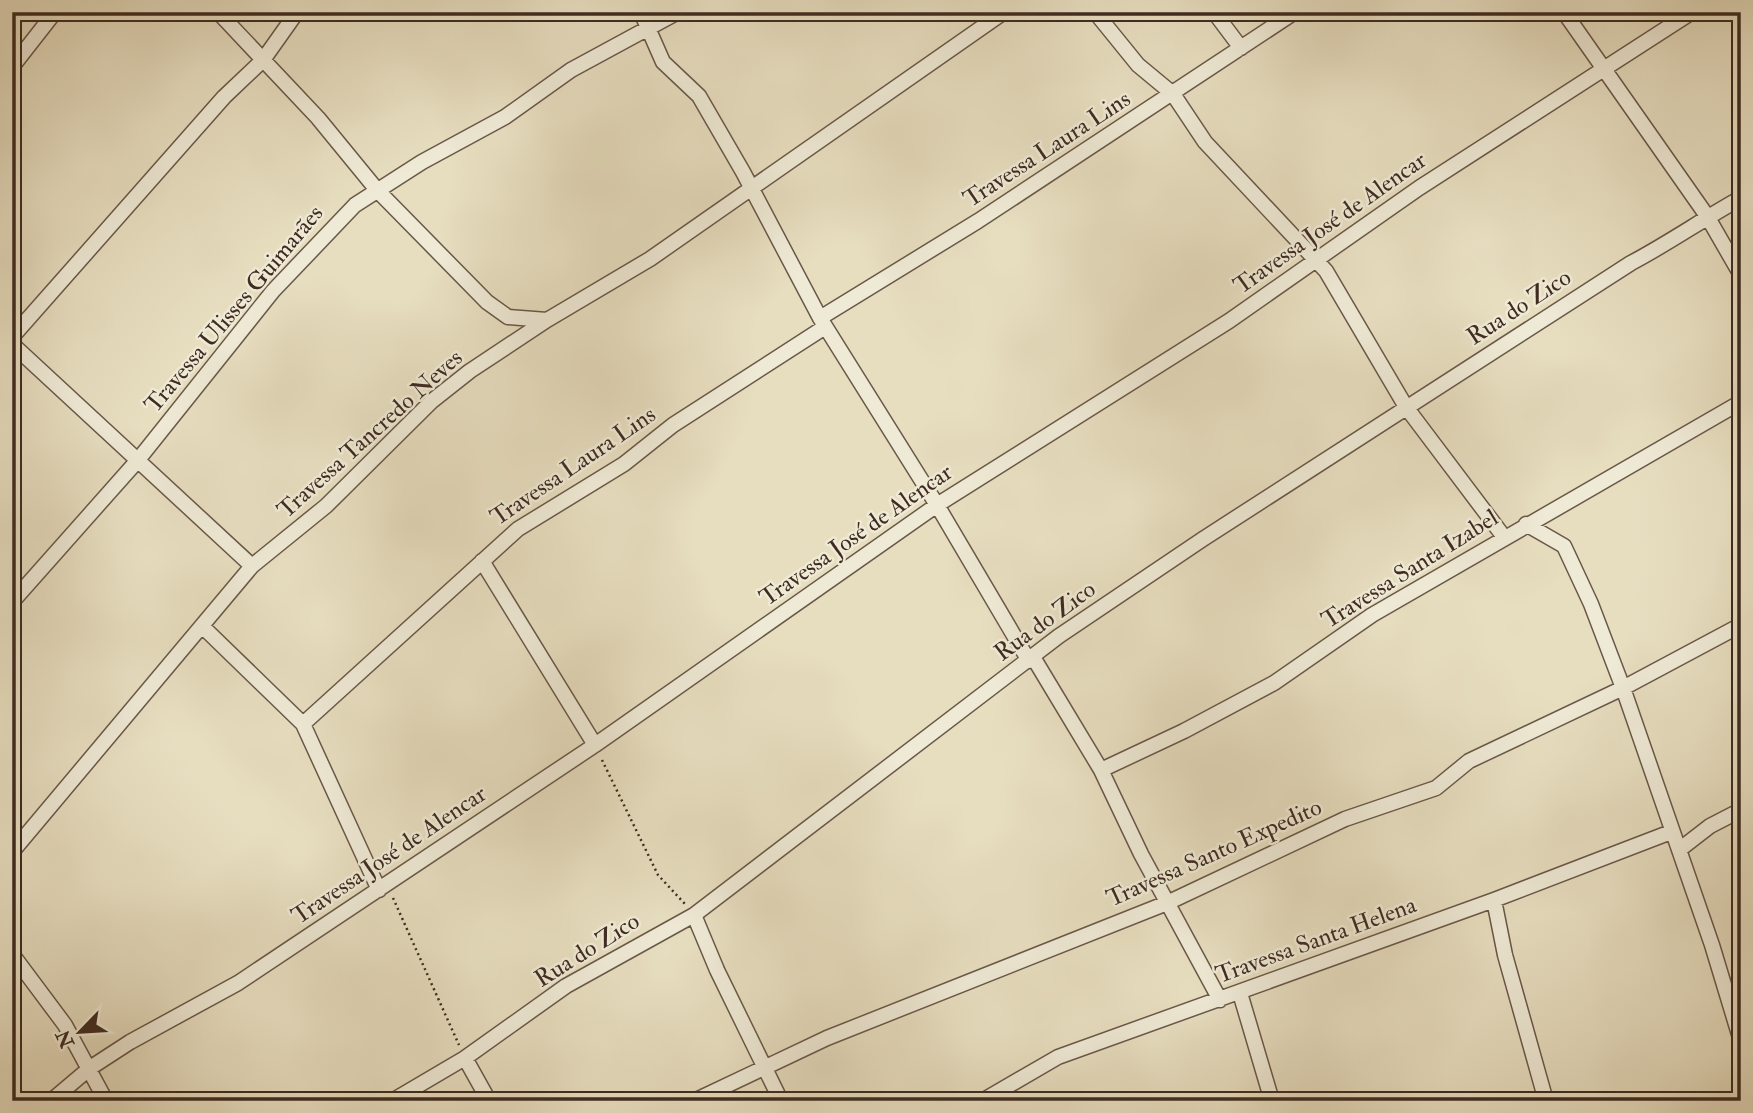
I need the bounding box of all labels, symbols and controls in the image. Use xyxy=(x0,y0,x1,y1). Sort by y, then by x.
street label: Travessa Laura Lins xyxy=(958,83,1136,215)
street label: Travessa José de Alencar xyxy=(1228,145,1432,301)
street label: Travessa Ulisses Guimarães xyxy=(138,199,330,419)
street label: Rua do Zico xyxy=(1461,262,1577,352)
street label: Travessa Tancredo Neves xyxy=(271,343,469,525)
street label: Travessa Laura Lins xyxy=(484,399,662,533)
street label: Travessa José de Alencar xyxy=(754,457,958,613)
street label: Travessa Santa Izabel xyxy=(1316,502,1504,636)
street label: Rua do Zico xyxy=(988,574,1102,668)
street label: Travessa José de Alencar xyxy=(286,778,492,932)
street label: Travessa Santo Expedito xyxy=(1102,792,1326,914)
street label: Travessa Santa Helena xyxy=(1212,889,1422,991)
street label: Rua do Zico xyxy=(529,906,645,994)
north arrow xyxy=(46,998,116,1068)
text: N xyxy=(51,1025,80,1052)

